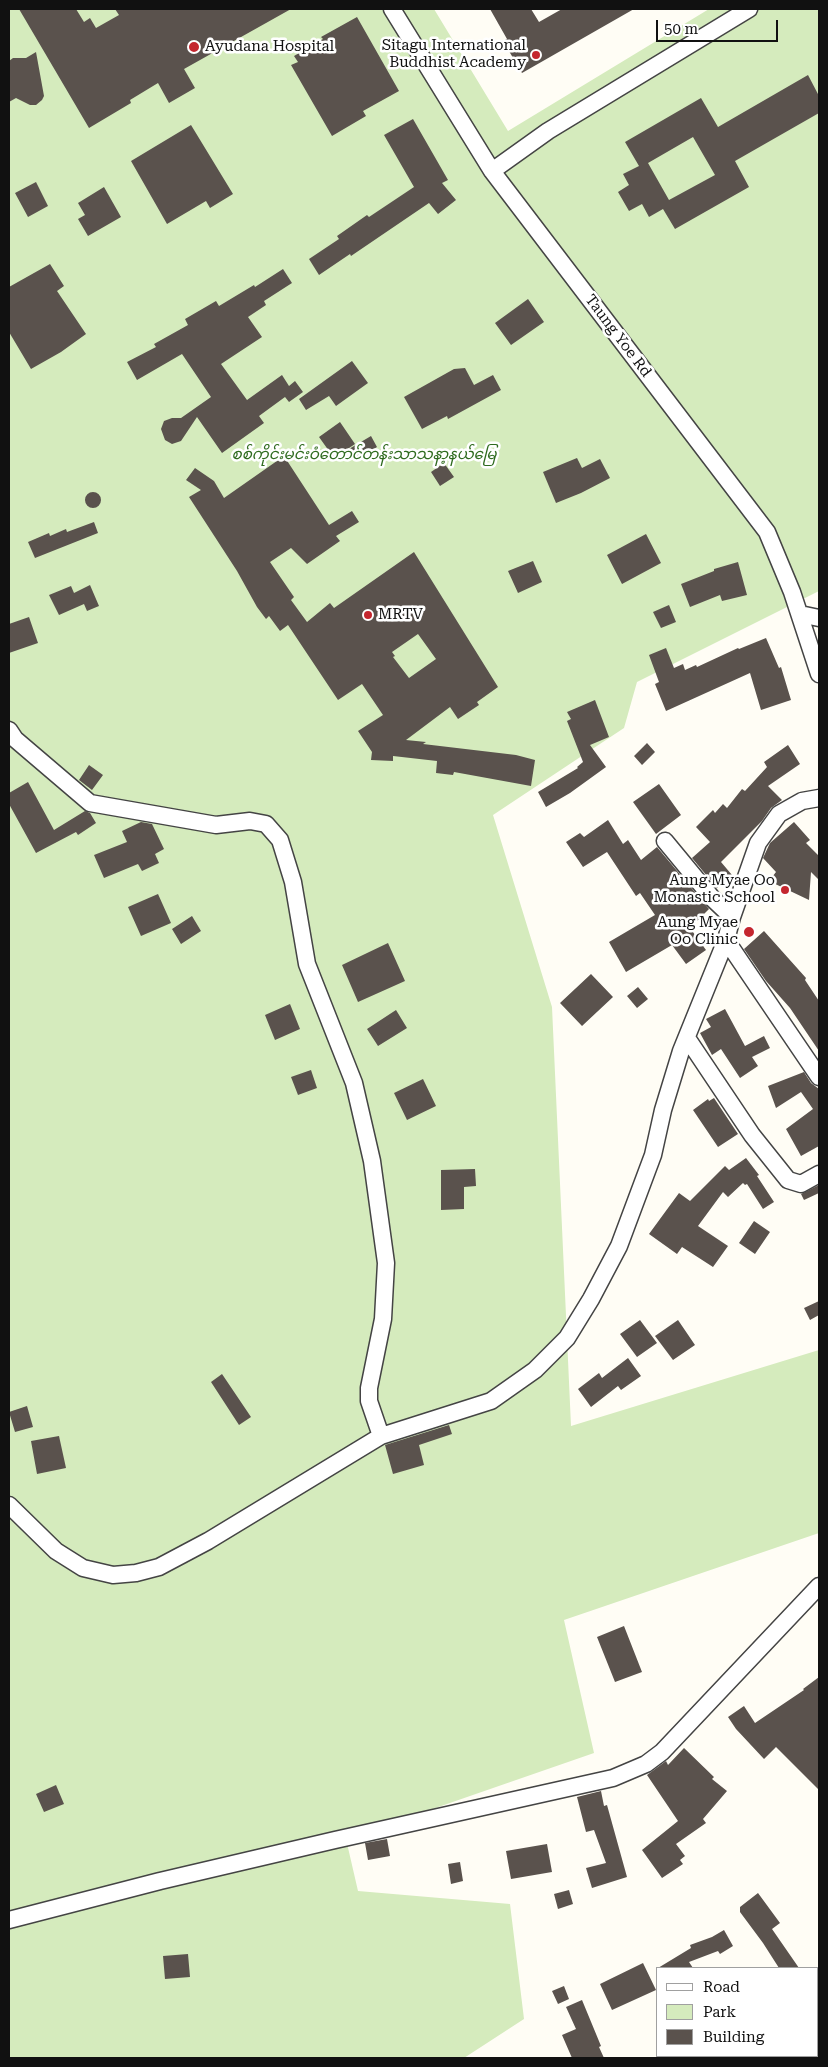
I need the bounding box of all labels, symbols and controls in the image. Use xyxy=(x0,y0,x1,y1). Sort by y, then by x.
scale bar xyxy=(658,10,780,42)
text: 50 m xyxy=(664,20,698,38)
place label: Sitagu International Buddhist Academy xyxy=(382,37,526,72)
place label: Ayudana Hospital xyxy=(205,38,334,56)
marker: Ayudana Hospital xyxy=(187,40,201,54)
marker: Sitagu International Buddhist Academy xyxy=(530,49,542,61)
street label: Taung Yoe Rd xyxy=(581,291,655,381)
park label: စစ်ကိုင်းမင်းဝံတောင်တန်းသာသနာ့နယ်မြေ xyxy=(232,446,496,464)
place label: MRTV xyxy=(378,606,423,624)
marker: MRTV xyxy=(362,609,374,621)
place label: Aung Myae Oo Monastic School xyxy=(653,872,775,907)
marker: Aung Myae Oo Monastic School xyxy=(779,884,791,896)
place label: Aung Myae Oo Clinic xyxy=(657,914,738,949)
marker: Aung Myae Oo Clinic xyxy=(742,925,756,939)
legend xyxy=(656,1967,818,2057)
text: Road xyxy=(703,1978,740,1996)
text: Park xyxy=(703,2003,736,2021)
text: Building xyxy=(703,2028,764,2046)

